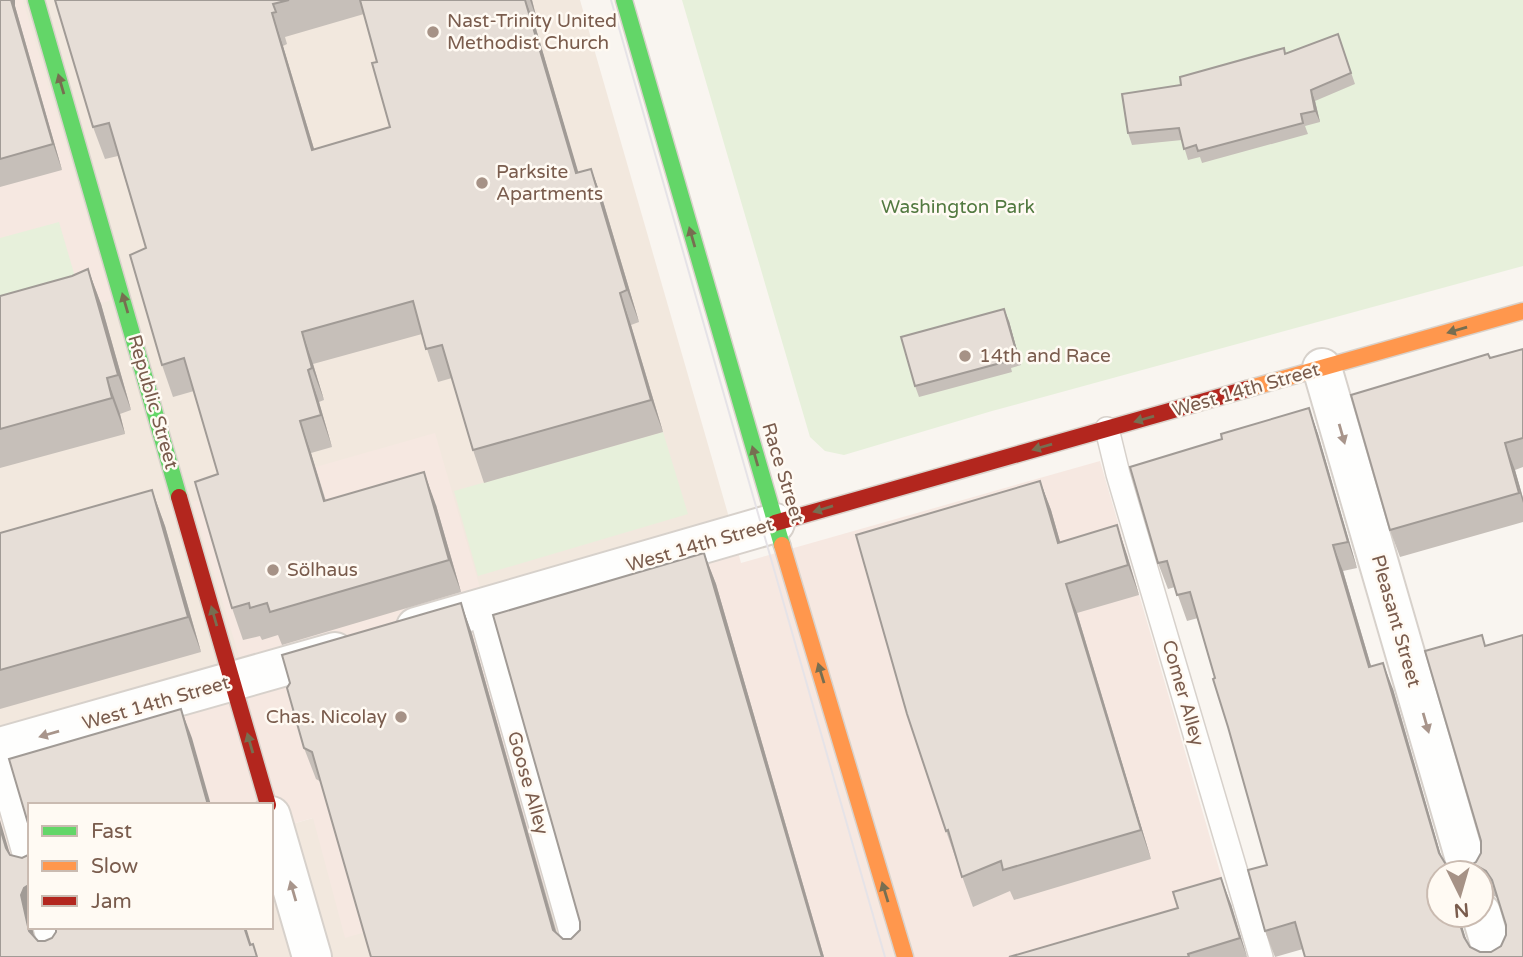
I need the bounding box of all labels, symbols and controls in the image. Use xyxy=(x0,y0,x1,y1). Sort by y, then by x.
place label: Nast-Trinity United Methodist Church xyxy=(447,10,617,54)
marker: Nast-Trinity United Methodist Church xyxy=(425,24,441,40)
one-way arrow xyxy=(55,74,65,95)
place label: Parksite Apartments xyxy=(496,161,603,205)
marker: Parksite Apartments xyxy=(474,175,490,191)
park label: Washington Park xyxy=(881,196,1035,218)
one-way arrow xyxy=(687,226,697,247)
one-way arrow xyxy=(119,292,129,313)
one-way arrow xyxy=(1447,325,1468,335)
street label: Republic Street xyxy=(123,332,183,472)
place label: 14th and Race xyxy=(979,345,1111,367)
marker: 14th and Race xyxy=(957,348,973,364)
street label: West 14th Street xyxy=(1170,358,1322,422)
one-way arrow xyxy=(1133,414,1154,424)
street label: Race Street xyxy=(757,420,809,526)
one-way arrow xyxy=(1337,423,1347,444)
one-way arrow xyxy=(1031,443,1052,453)
one-way arrow xyxy=(750,445,760,466)
one-way arrow xyxy=(812,504,833,514)
street label: West 14th Street xyxy=(624,513,776,577)
street label: Pleasant Street xyxy=(1367,552,1425,690)
place label: Sölhaus xyxy=(287,559,358,581)
marker: Sölhaus xyxy=(265,562,281,578)
one-way arrow xyxy=(208,605,218,626)
street label: Comer Alley xyxy=(1157,637,1209,749)
one-way arrow xyxy=(815,663,825,684)
street label: West 14th Street xyxy=(80,671,232,735)
place label: Chas. Nicolay xyxy=(266,706,387,728)
marker: Chas. Nicolay xyxy=(393,709,409,725)
one-way arrow xyxy=(1421,713,1431,734)
one-way arrow xyxy=(38,729,59,739)
street label: Goose Alley xyxy=(503,729,553,837)
one-way arrow xyxy=(245,732,255,753)
legend xyxy=(28,803,273,929)
text: Fast xyxy=(91,819,132,844)
text: Slow xyxy=(91,854,139,879)
north arrow xyxy=(1425,859,1495,929)
one-way arrow xyxy=(288,881,298,902)
one-way arrow xyxy=(880,881,890,902)
text: Jam xyxy=(91,889,132,914)
text: N xyxy=(1453,898,1470,922)

